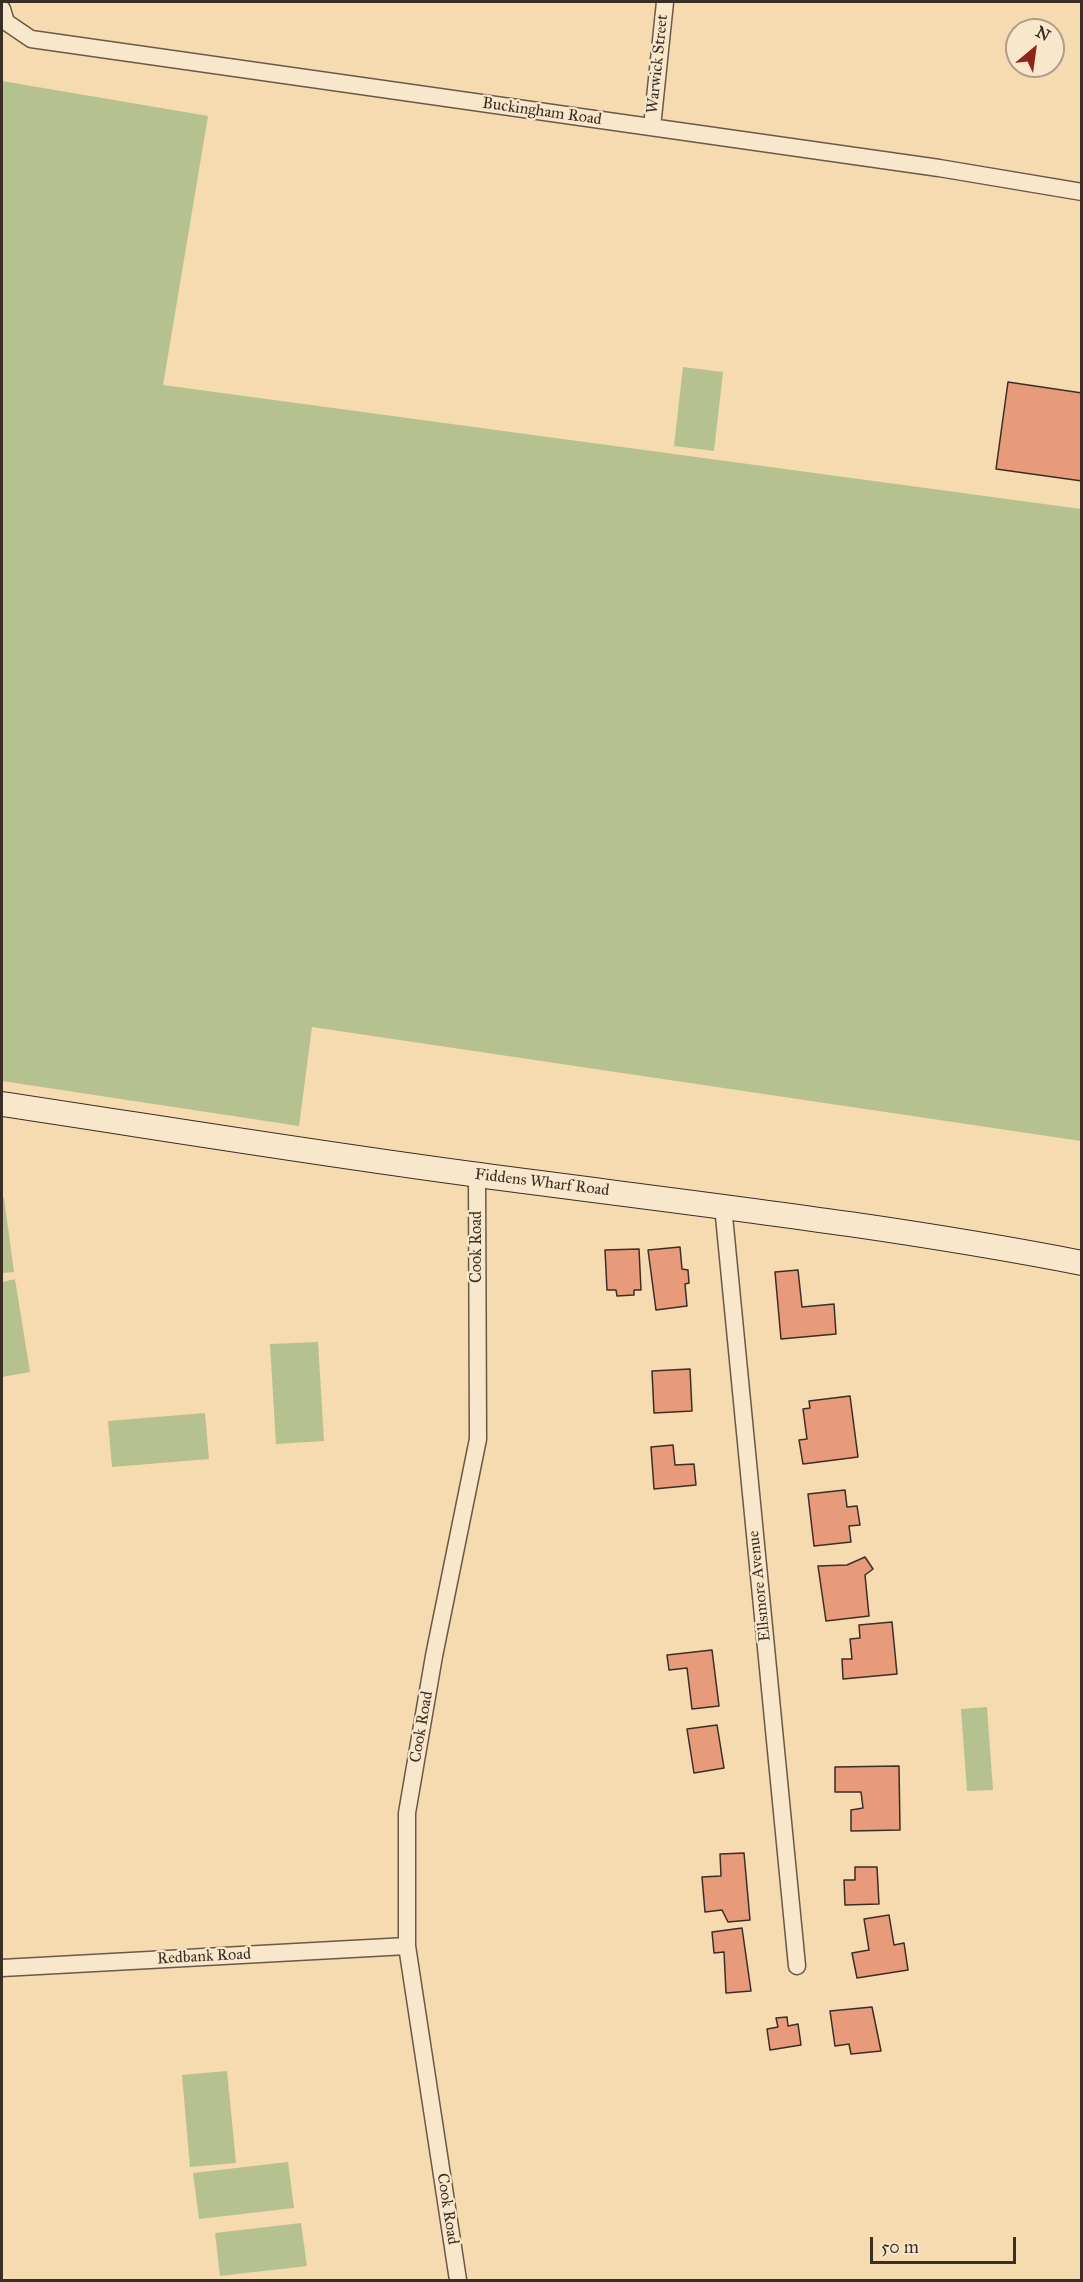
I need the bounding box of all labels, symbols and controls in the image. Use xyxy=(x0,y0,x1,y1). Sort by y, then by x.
street label: Warwick Street xyxy=(643,14,673,114)
north arrow xyxy=(1005,18,1065,78)
text: N xyxy=(1032,22,1054,45)
street label: Buckingham Road xyxy=(481,94,603,130)
street label: Fiddens Wharf Road xyxy=(474,1165,610,1201)
street label: Cook Road xyxy=(467,1211,487,1283)
street label: Ellsmore Avenue xyxy=(745,1530,775,1642)
street label: Cook Road xyxy=(406,1690,438,1764)
street label: Redbank Road xyxy=(157,1945,251,1969)
street label: Cook Road xyxy=(432,2172,462,2246)
scale bar xyxy=(873,2225,1018,2263)
text: 50 m xyxy=(881,2236,919,2258)

